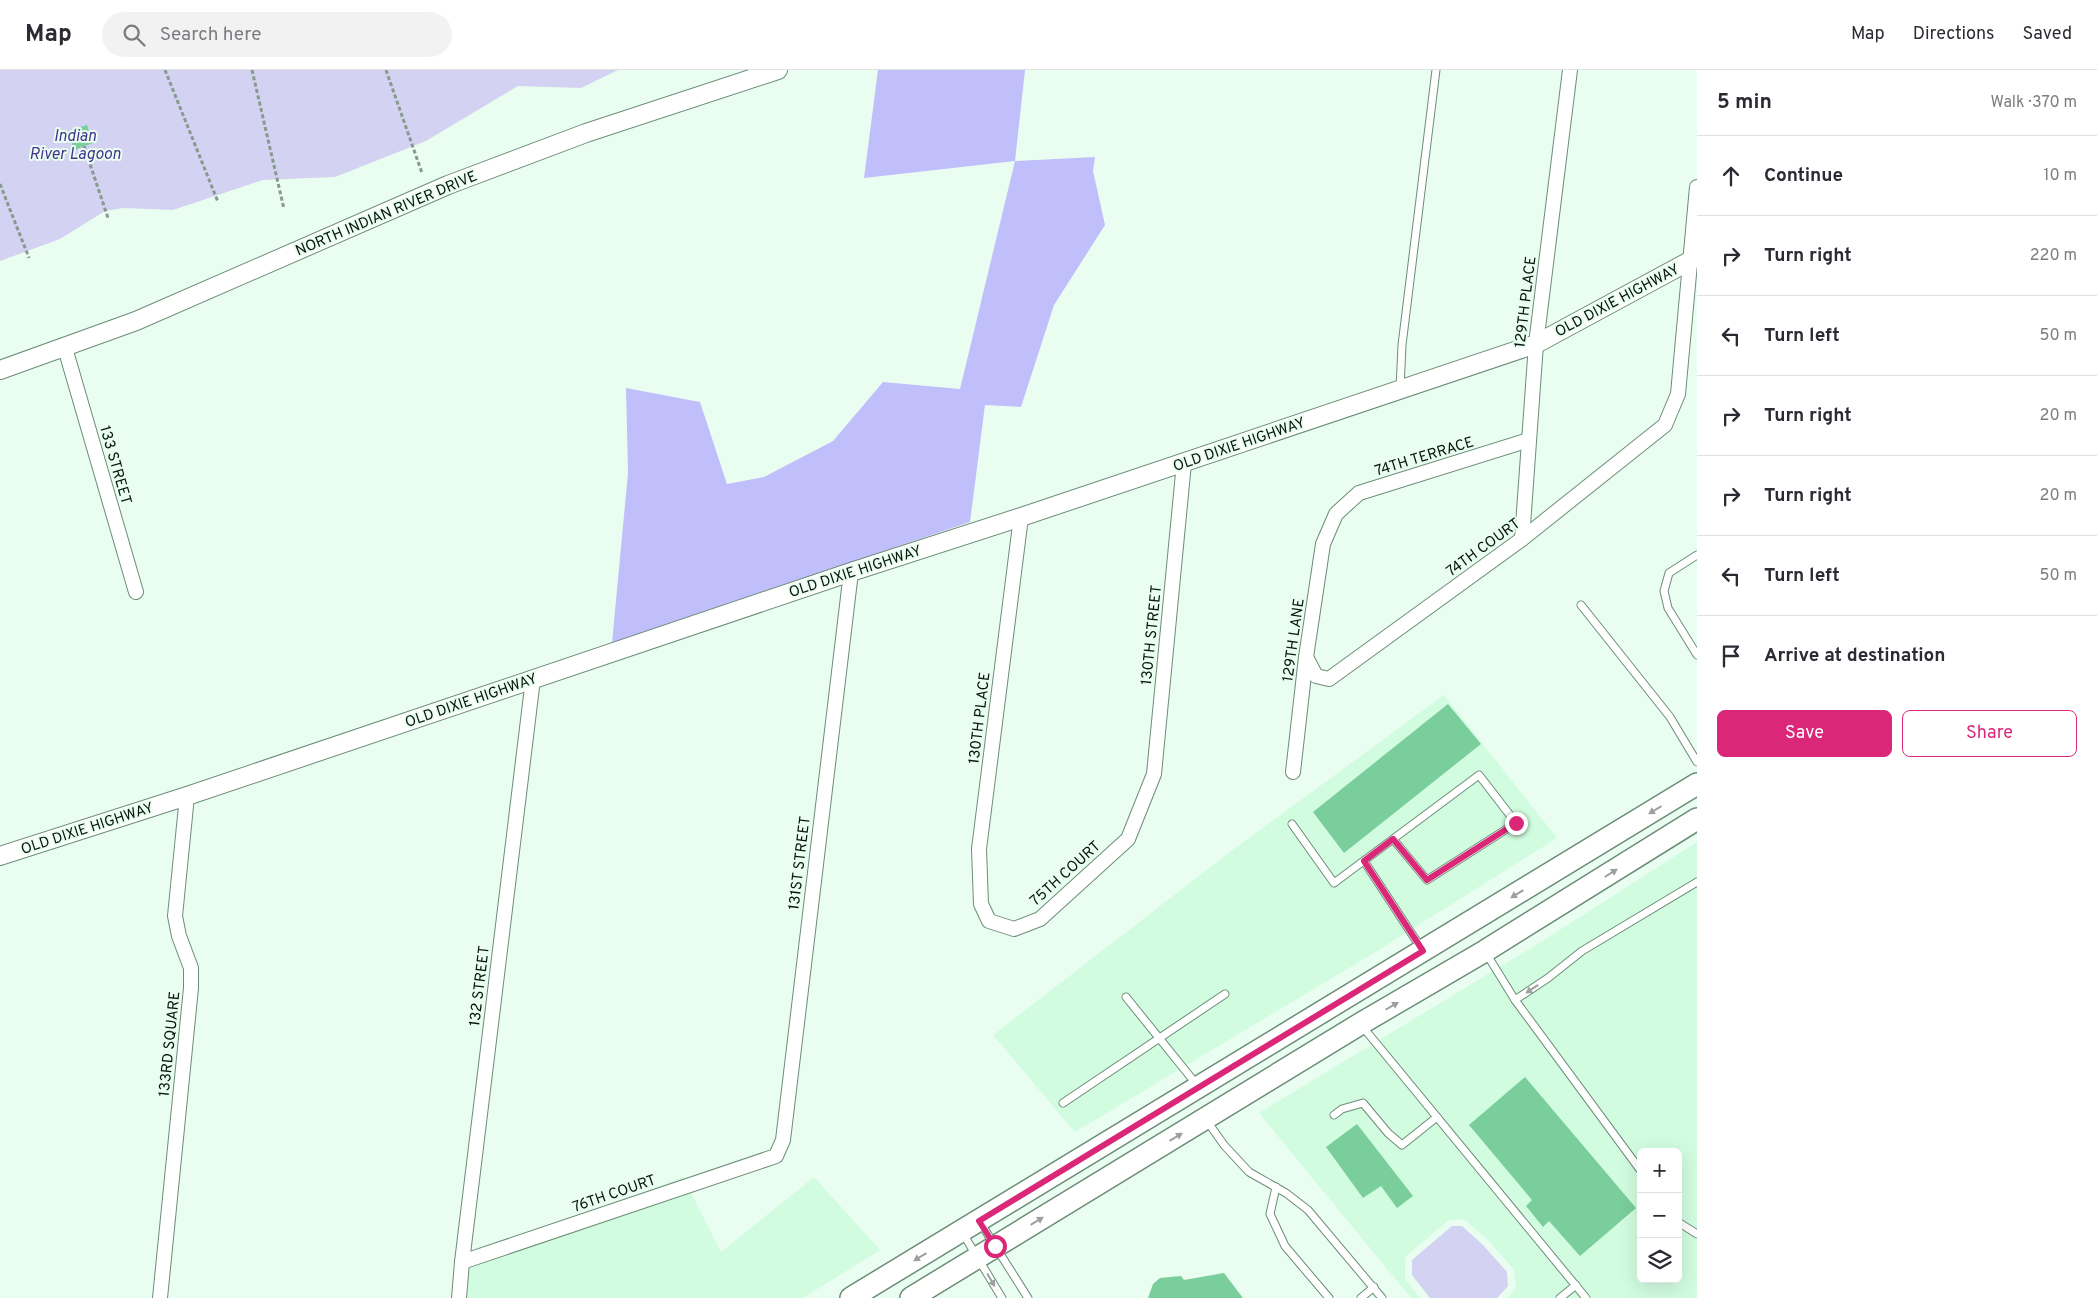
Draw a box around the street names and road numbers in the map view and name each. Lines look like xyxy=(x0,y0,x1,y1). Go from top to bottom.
street label: NORTH INDIAN RIVER DRIVE xyxy=(293,167,480,261)
street label: 129TH PLACE xyxy=(1511,255,1542,349)
street label: OLD DIXIE HIGHWAY xyxy=(1552,260,1684,342)
street label: OLD DIXIE HIGHWAY xyxy=(1171,414,1308,477)
street label: 133 STREET xyxy=(94,424,135,507)
street label: 74TH TERRACE xyxy=(1373,433,1476,482)
street label: 74TH COURT xyxy=(1443,515,1525,582)
street label: OLD DIXIE HIGHWAY xyxy=(787,542,925,603)
street label: 130TH STREET xyxy=(1138,584,1167,686)
street label: 129TH LANE xyxy=(1279,597,1310,683)
street label: OLD DIXIE HIGHWAY xyxy=(403,670,540,733)
street label: 130TH PLACE xyxy=(965,671,996,765)
street label: OLD DIXIE HIGHWAY xyxy=(19,799,157,860)
street label: 131ST STREET xyxy=(785,815,816,911)
street label: 75TH COURT xyxy=(1027,837,1105,911)
street label: 132 STREET xyxy=(466,945,495,1028)
street label: 133RD SQUARE xyxy=(156,991,185,1098)
street label: 76TH COURT xyxy=(570,1171,659,1218)

